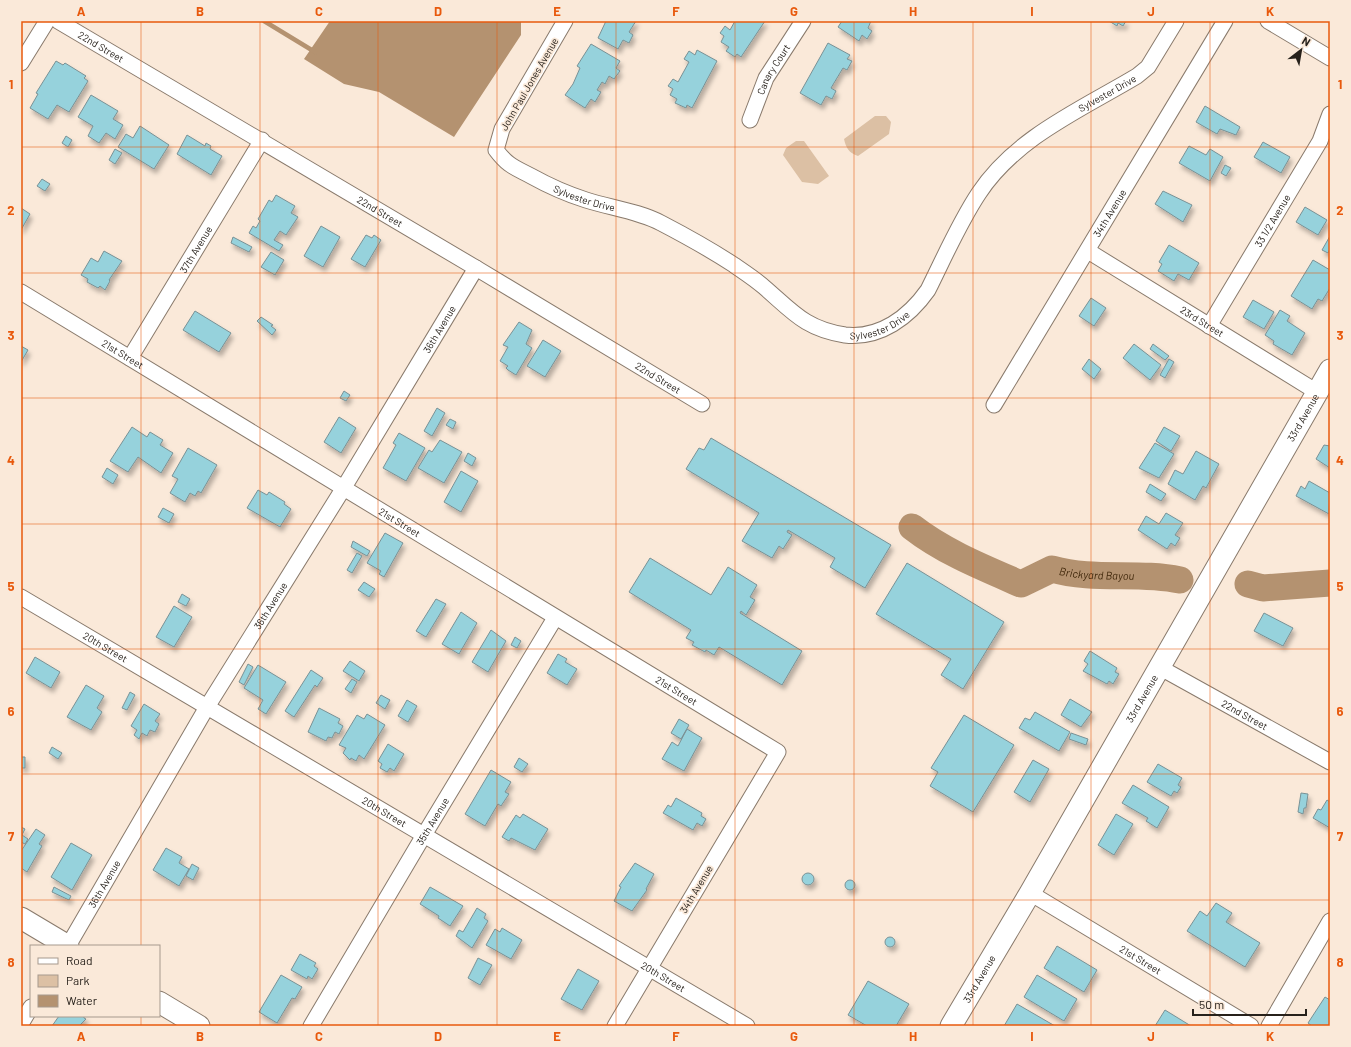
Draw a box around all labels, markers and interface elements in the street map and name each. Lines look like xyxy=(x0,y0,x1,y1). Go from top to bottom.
text: A xyxy=(77,3,86,19)
text: B xyxy=(196,3,204,19)
text: C xyxy=(315,3,323,19)
text: D xyxy=(434,3,442,19)
text: E xyxy=(553,3,561,19)
text: F xyxy=(672,3,680,19)
text: G xyxy=(790,3,798,19)
text: H xyxy=(909,3,917,19)
text: I xyxy=(1030,3,1034,19)
text: J xyxy=(1147,3,1155,19)
text: K xyxy=(1266,3,1274,19)
street label: 22nd Street xyxy=(76,28,126,65)
north arrow xyxy=(1281,30,1321,70)
text: N xyxy=(1300,34,1313,48)
street label: John Paul Jones Avenue xyxy=(498,36,560,132)
street label: Canary Court xyxy=(754,41,793,96)
street label: Sylvester Drive xyxy=(1076,72,1138,114)
text: 1 xyxy=(9,76,13,92)
text: 1 xyxy=(1338,76,1342,92)
street label: Sylvester Drive xyxy=(552,182,616,214)
street label: 34th Avenue xyxy=(1091,187,1128,239)
street label: 33 1/2 Avenue xyxy=(1252,192,1293,249)
street label: 22nd Street xyxy=(355,193,405,230)
text: 2 xyxy=(7,202,15,218)
text: 2 xyxy=(1336,202,1344,218)
street label: 37th Avenue xyxy=(177,224,215,275)
street label: 36th Avenue xyxy=(420,303,458,355)
street label: 23rd Street xyxy=(1178,303,1226,339)
street label: Sylvester Drive xyxy=(850,308,912,341)
text: 3 xyxy=(7,327,15,343)
text: 3 xyxy=(1336,327,1344,343)
street label: 21st Street xyxy=(100,337,146,371)
street label: 22nd Street xyxy=(633,359,683,396)
street label: 33rd Avenue xyxy=(1284,391,1321,443)
text: 4 xyxy=(7,452,15,468)
text: 4 xyxy=(1336,452,1344,468)
street label: 21st Street xyxy=(377,505,423,539)
water label: Brickyard Bayou xyxy=(1058,564,1135,582)
text: 5 xyxy=(7,578,15,594)
text: 5 xyxy=(1336,578,1344,594)
street label: 36th Avenue xyxy=(251,580,289,631)
street label: 20th Street xyxy=(81,629,130,665)
street label: 33rd Avenue xyxy=(1123,672,1160,724)
street label: 21st Street xyxy=(653,673,700,708)
street label: 22nd Street xyxy=(1220,697,1270,732)
text: 6 xyxy=(8,703,15,719)
text: 6 xyxy=(1337,703,1344,719)
street label: 20th Street xyxy=(360,794,409,830)
street label: 35th Avenue xyxy=(413,795,451,847)
text: 7 xyxy=(8,828,15,844)
text: 7 xyxy=(1337,828,1344,844)
street label: 36th Avenue xyxy=(86,858,123,910)
street label: 34th Avenue xyxy=(677,863,715,915)
street label: 21st Street xyxy=(1118,942,1164,977)
legend xyxy=(30,945,160,1017)
text: Road xyxy=(66,953,93,967)
street label: 33rd Avenue xyxy=(960,953,998,1005)
text: 8 xyxy=(7,954,15,970)
text: 8 xyxy=(1336,954,1344,970)
street label: 20th Street xyxy=(639,959,688,994)
text: Park xyxy=(66,973,90,987)
scale bar xyxy=(1193,991,1306,1017)
text: Water xyxy=(66,993,98,1007)
text: 50 m xyxy=(1199,997,1224,1011)
text: A xyxy=(77,1028,86,1044)
text: B xyxy=(196,1028,204,1044)
text: C xyxy=(315,1028,323,1044)
text: D xyxy=(434,1028,442,1044)
text: E xyxy=(553,1028,561,1044)
text: F xyxy=(672,1028,680,1044)
text: G xyxy=(790,1028,798,1044)
text: H xyxy=(909,1028,917,1044)
text: I xyxy=(1030,1028,1034,1044)
text: J xyxy=(1147,1028,1155,1044)
text: K xyxy=(1266,1028,1274,1044)

